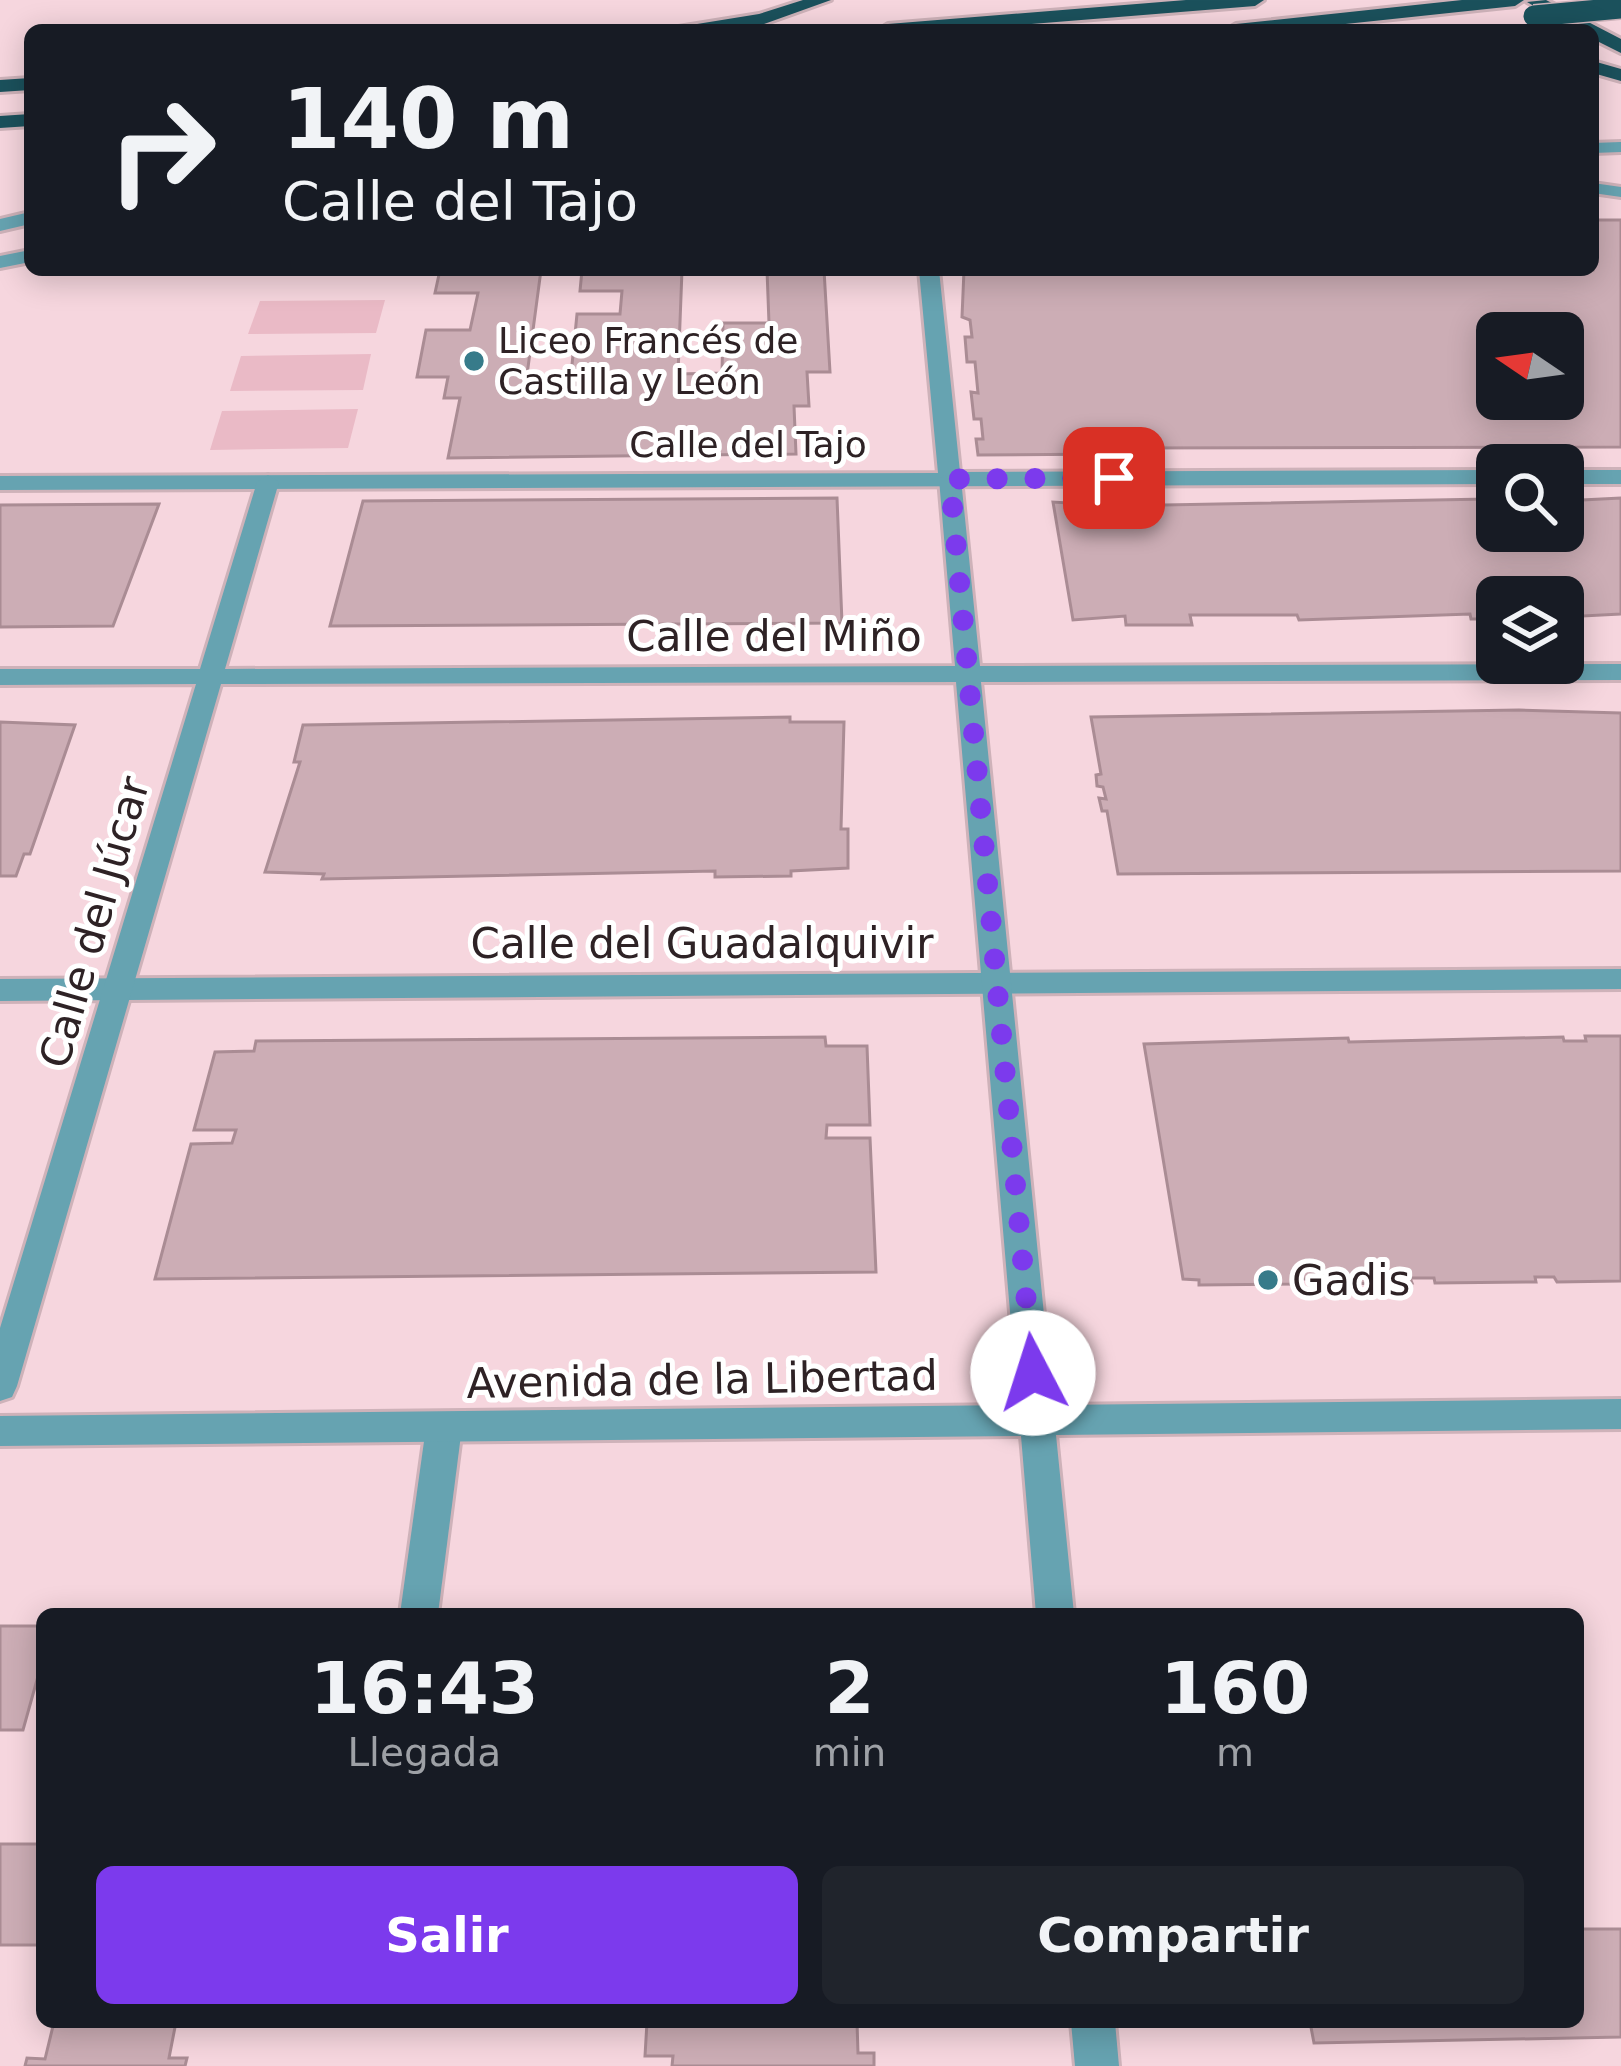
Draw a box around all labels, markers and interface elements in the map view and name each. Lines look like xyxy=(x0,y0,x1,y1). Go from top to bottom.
text: 140 m xyxy=(282,70,574,168)
icon: right xyxy=(84,72,240,228)
text: Calle del Tajo xyxy=(282,170,638,233)
north arrow xyxy=(1476,312,1584,420)
map controls xyxy=(1476,312,1584,684)
place label: Liceo Francés de Castilla y León xyxy=(498,320,798,402)
marker: Liceo Francés de Castilla y León xyxy=(461,348,487,374)
street label: Calle del Tajo xyxy=(629,424,867,465)
pin xyxy=(1063,427,1165,529)
button: search xyxy=(1476,444,1584,552)
icon: arrive xyxy=(1081,445,1147,511)
button: layers xyxy=(1476,576,1584,684)
street label: Calle del Miño xyxy=(626,612,922,661)
street label: Calle del Júcar xyxy=(30,770,160,1073)
street label: Calle del Guadalquivir xyxy=(471,919,934,968)
place label: Gadis xyxy=(1292,1256,1411,1305)
marker: Gadis xyxy=(1255,1267,1281,1293)
position arrow xyxy=(970,1310,1096,1436)
street label: Avenida de la Libertad xyxy=(466,1351,938,1408)
text: 16:43 xyxy=(310,1646,539,1730)
text: 2 xyxy=(824,1646,874,1730)
text: 160 xyxy=(1160,1646,1310,1730)
text: Llegada xyxy=(347,1730,501,1775)
text: min xyxy=(813,1730,886,1775)
text: m xyxy=(1216,1730,1254,1775)
button: Salir xyxy=(96,1866,798,2004)
button: Compartir xyxy=(822,1866,1524,2004)

